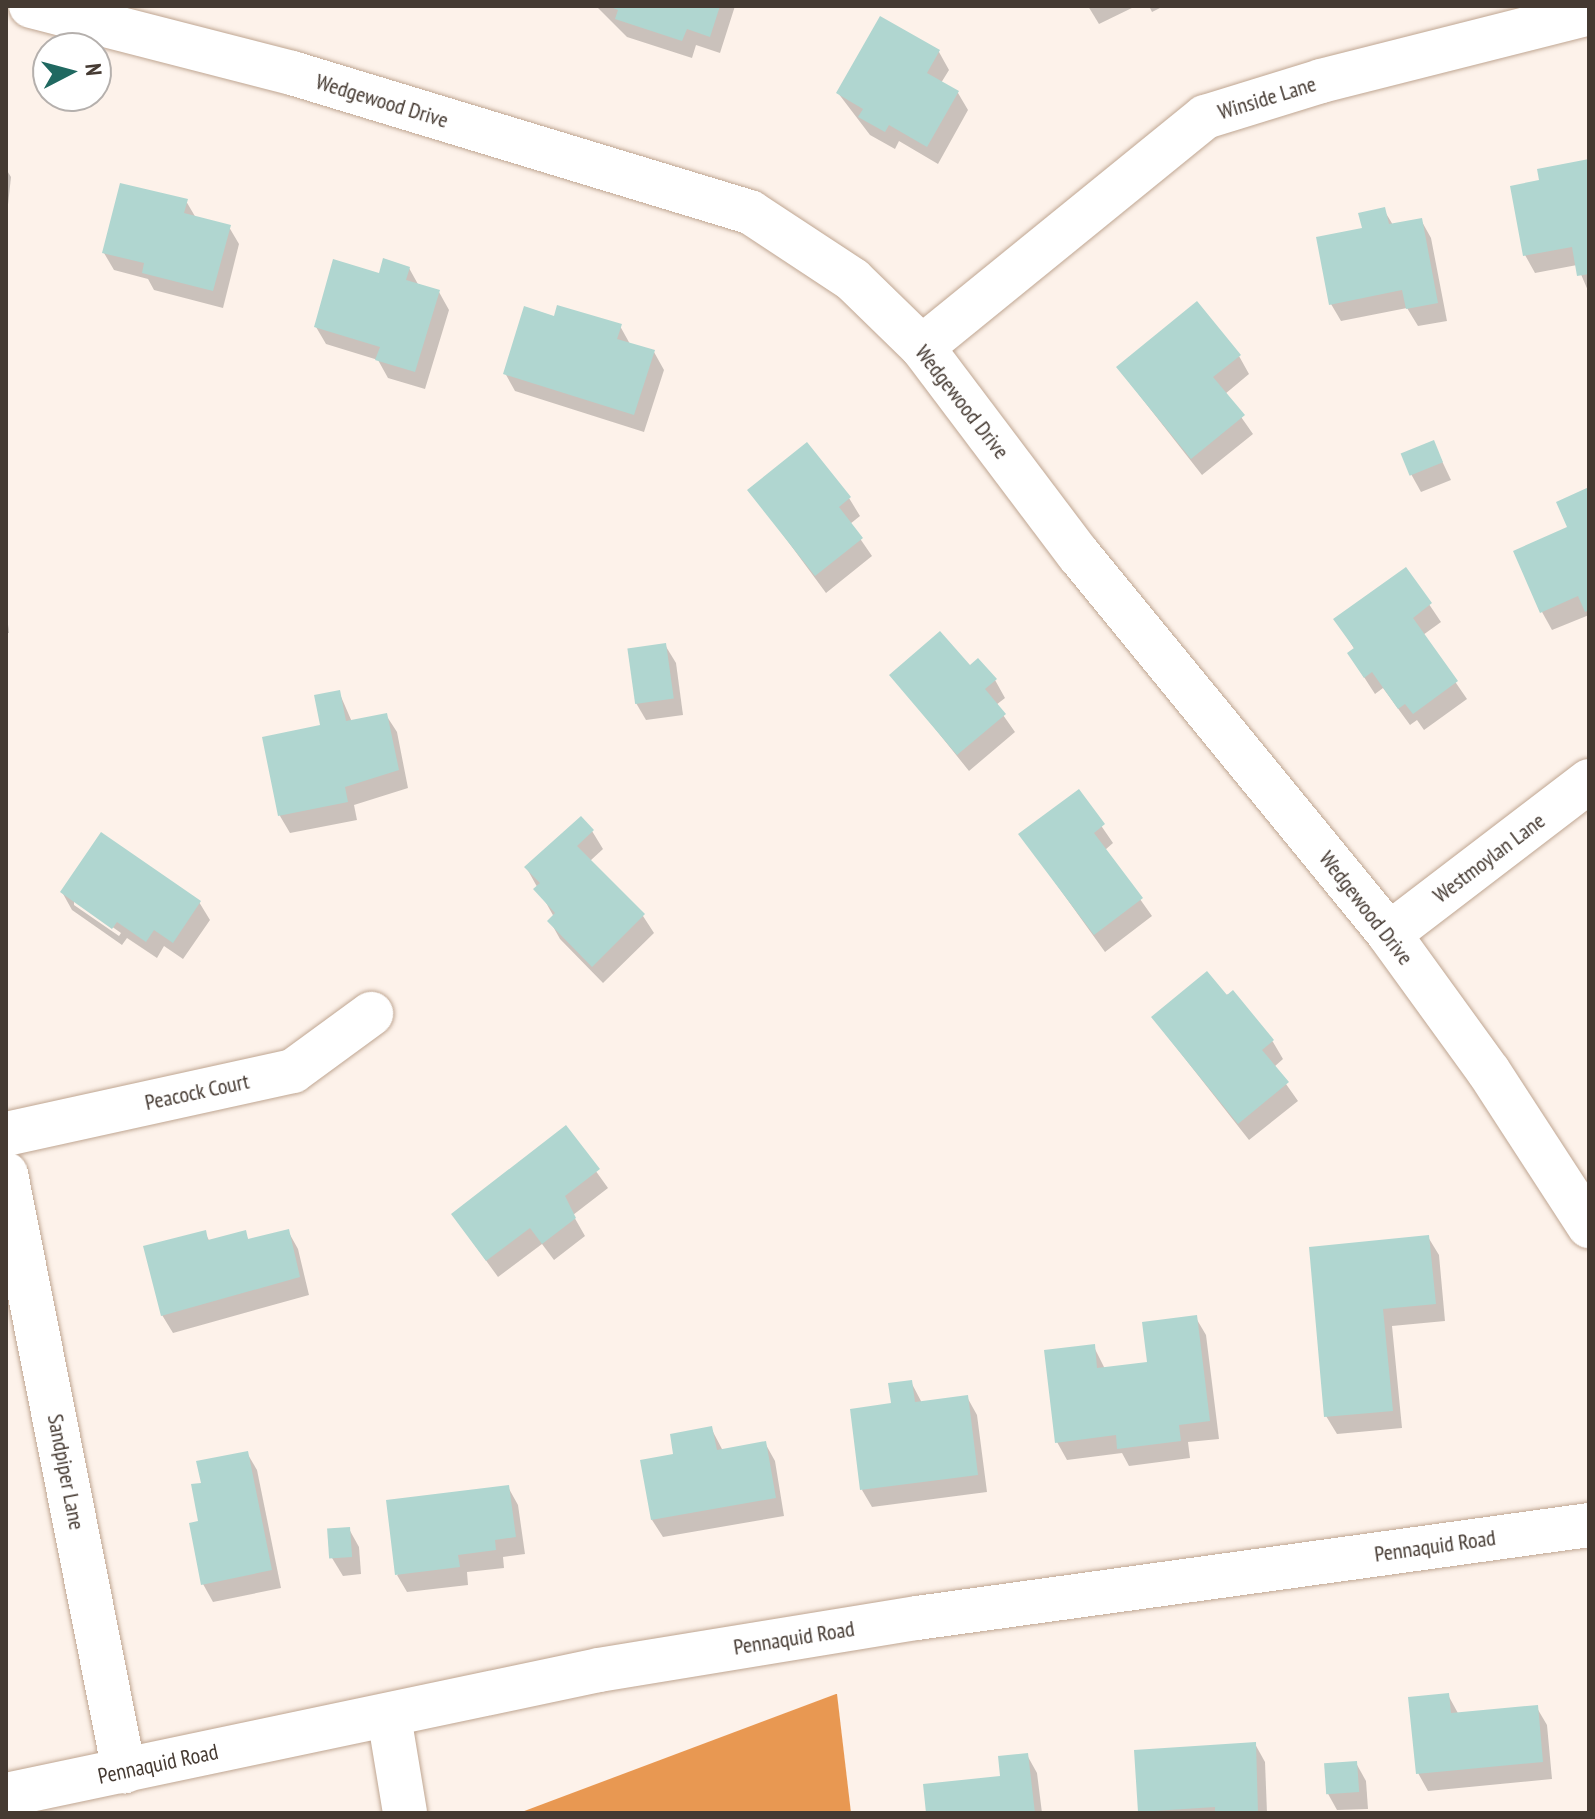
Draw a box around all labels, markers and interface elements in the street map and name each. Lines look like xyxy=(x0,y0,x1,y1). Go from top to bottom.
north arrow xyxy=(32,32,112,112)
text: N xyxy=(79,62,108,77)
street label: Wedgewood Drive xyxy=(313,68,451,134)
street label: Winside Lane xyxy=(1215,71,1319,125)
street label: Wedgewood Drive xyxy=(909,340,1015,464)
street label: Westmoylan Lane xyxy=(1428,807,1550,909)
street label: Wedgewood Drive xyxy=(1313,846,1419,970)
street label: Peacock Court xyxy=(142,1068,252,1116)
street label: Sandpiper Lane xyxy=(42,1412,90,1532)
street label: Pennaquid Road xyxy=(1373,1524,1497,1568)
street label: Pennaquid Road xyxy=(732,1615,856,1661)
street label: Pennaquid Road xyxy=(96,1738,220,1790)

